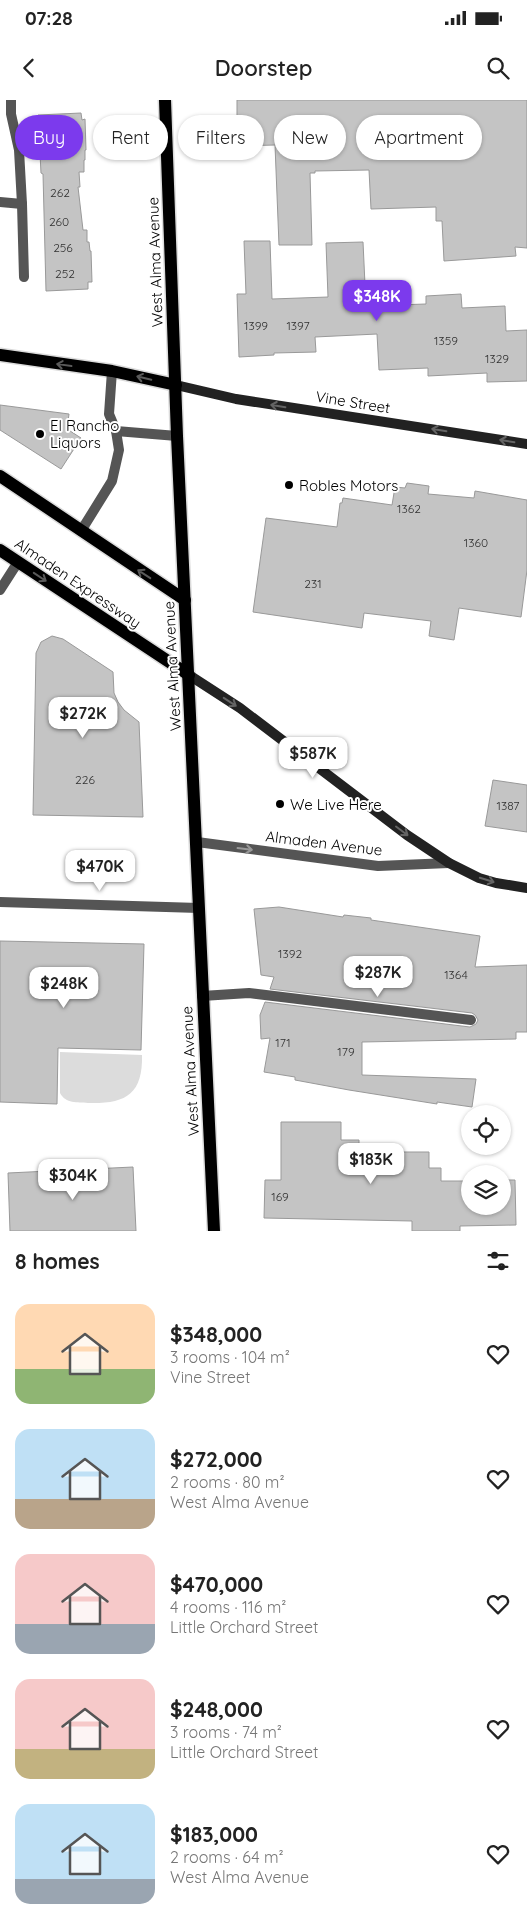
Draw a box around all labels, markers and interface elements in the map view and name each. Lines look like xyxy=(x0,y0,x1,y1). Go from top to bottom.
text: 07:28 xyxy=(25,6,73,30)
icon: back xyxy=(15,54,43,82)
text: Doorstep xyxy=(215,54,312,82)
icon: search xyxy=(484,54,512,82)
chip: Buy xyxy=(15,115,83,160)
chip: Rent xyxy=(93,115,168,160)
chip: Filters xyxy=(178,115,264,160)
chip: New xyxy=(274,115,346,160)
chip: Apartment xyxy=(356,115,482,160)
house number: 262 xyxy=(50,185,70,200)
street label: West Alma Avenue xyxy=(143,197,167,327)
house number: 260 xyxy=(49,214,69,229)
house number: 256 xyxy=(53,240,73,255)
house number: 252 xyxy=(55,266,75,281)
pin: $348K xyxy=(342,280,412,322)
text: $348K xyxy=(354,286,400,306)
house number: 1399 xyxy=(244,318,268,333)
house number: 1397 xyxy=(286,318,310,333)
house number: 1359 xyxy=(434,333,458,348)
house number: 1329 xyxy=(485,351,509,366)
one-way arrow xyxy=(57,359,73,369)
one-way arrow xyxy=(137,373,153,382)
street label: Vine Street xyxy=(314,387,392,417)
one-way arrow xyxy=(271,400,287,410)
place label: El Rancho Liquors xyxy=(50,416,119,452)
one-way arrow xyxy=(431,425,447,435)
marker: El Rancho Liquors xyxy=(34,428,46,440)
one-way arrow xyxy=(499,435,515,445)
place label: Robles Motors xyxy=(299,476,398,495)
marker: Robles Motors xyxy=(283,479,295,491)
house number: 1362 xyxy=(397,501,421,516)
street label: Almaden Expressway xyxy=(11,534,145,632)
house number: 1360 xyxy=(464,535,488,550)
one-way arrow xyxy=(138,568,152,578)
one-way arrow xyxy=(33,572,47,582)
house number: 231 xyxy=(304,576,322,591)
street label: West Alma Avenue xyxy=(159,600,185,732)
pin: $272K xyxy=(48,696,118,739)
one-way arrow xyxy=(223,697,237,707)
text: $272K xyxy=(59,703,107,723)
pin: $587K xyxy=(278,736,348,779)
text: $587K xyxy=(290,743,336,763)
house number: 226 xyxy=(75,772,95,787)
place label: We Live Here xyxy=(290,795,382,814)
marker: We Live Here xyxy=(274,798,286,810)
house number: 1387 xyxy=(496,798,520,813)
one-way arrow xyxy=(395,825,408,836)
street label: Almaden Avenue xyxy=(264,826,384,860)
one-way arrow xyxy=(237,844,253,854)
pin: $470K xyxy=(65,850,135,892)
text: $470K xyxy=(76,856,124,876)
one-way arrow xyxy=(478,876,494,886)
house number: 1392 xyxy=(278,946,302,961)
pin: $287K xyxy=(343,956,413,998)
text: $287K xyxy=(355,962,401,982)
pin: $248K xyxy=(29,966,99,1009)
house number: 1364 xyxy=(444,967,468,982)
text: $248K xyxy=(40,973,88,993)
street label: West Alma Avenue xyxy=(177,1005,203,1137)
house number: 171 xyxy=(275,1035,291,1050)
house number: 179 xyxy=(337,1044,355,1059)
map controls xyxy=(461,1105,511,1215)
button: locate xyxy=(461,1105,511,1155)
pin: $183K xyxy=(336,1142,406,1185)
text: $183K xyxy=(349,1149,393,1169)
pin: $304K xyxy=(38,1158,108,1201)
text: $304K xyxy=(49,1165,97,1185)
button: layers xyxy=(461,1165,511,1215)
house number: 169 xyxy=(271,1189,289,1204)
icon: filters xyxy=(484,1247,512,1275)
text: 8 homes xyxy=(15,1248,100,1274)
text: $348,000 xyxy=(170,1321,262,1347)
icon: home xyxy=(55,1324,115,1384)
icon: heart xyxy=(484,1340,512,1368)
text: 3 rooms · 104 m² xyxy=(170,1347,290,1367)
text: Vine Street xyxy=(170,1367,250,1387)
text: $272,000 xyxy=(170,1446,262,1472)
icon: home xyxy=(55,1449,115,1509)
icon: heart xyxy=(484,1465,512,1493)
text: 2 rooms · 80 m² xyxy=(170,1472,285,1492)
text: West Alma Avenue xyxy=(170,1492,309,1512)
text: $470,000 xyxy=(170,1571,263,1597)
icon: home xyxy=(55,1574,115,1634)
icon: heart xyxy=(484,1590,512,1618)
text: 4 rooms · 116 m² xyxy=(170,1597,286,1617)
text: Little Orchard Street xyxy=(170,1617,318,1637)
text: $248,000 xyxy=(170,1696,263,1722)
icon: home xyxy=(55,1699,115,1759)
icon: heart xyxy=(484,1715,512,1743)
text: 3 rooms · 74 m² xyxy=(170,1722,282,1742)
text: Little Orchard Street xyxy=(170,1742,318,1762)
text: $183,000 xyxy=(170,1821,258,1847)
icon: home xyxy=(55,1824,115,1884)
icon: heart xyxy=(484,1840,512,1868)
text: 2 rooms · 64 m² xyxy=(170,1847,284,1867)
text: West Alma Avenue xyxy=(170,1867,309,1887)

